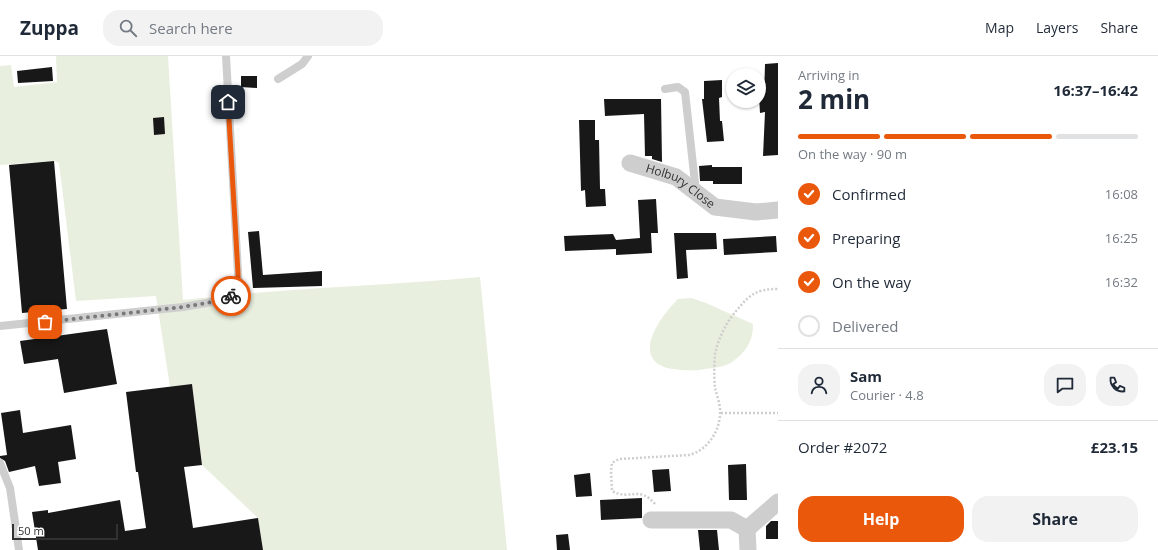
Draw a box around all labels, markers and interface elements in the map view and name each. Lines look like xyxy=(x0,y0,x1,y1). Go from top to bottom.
search box xyxy=(103,10,383,46)
text: Zuppa xyxy=(20,15,79,41)
icon: search xyxy=(117,17,139,39)
text: Search here xyxy=(149,18,233,38)
text: Map xyxy=(985,18,1014,37)
text: Layers xyxy=(1036,18,1078,37)
text: Share xyxy=(1100,18,1138,37)
text: Arriving in xyxy=(798,66,860,84)
map controls xyxy=(726,68,766,108)
button: layers xyxy=(726,68,766,108)
text: 16:37–16:42 xyxy=(1053,80,1138,100)
text: 2 min xyxy=(798,81,870,117)
pin xyxy=(211,85,245,119)
icon: home xyxy=(217,91,239,113)
text: On the way · 90 m xyxy=(798,145,907,163)
street label: Holbury Close xyxy=(644,159,719,212)
icon: check xyxy=(798,183,820,205)
text: Confirmed xyxy=(832,184,906,204)
text: 16:08 xyxy=(1105,185,1138,203)
icon: check xyxy=(798,227,820,249)
text: Preparing xyxy=(832,228,900,248)
text: 16:25 xyxy=(1105,229,1138,247)
icon: check xyxy=(798,271,820,293)
text: On the way xyxy=(832,272,911,292)
text: 16:32 xyxy=(1105,273,1138,291)
courier xyxy=(211,276,251,316)
icon: bike xyxy=(220,285,242,307)
pin xyxy=(28,305,62,339)
icon: bag xyxy=(34,311,56,333)
text: Delivered xyxy=(832,316,899,336)
button: person xyxy=(798,364,840,406)
button: chat xyxy=(1044,364,1086,406)
button: phone xyxy=(1096,364,1138,406)
text: Sam xyxy=(850,366,882,386)
text: Courier · 4.8 xyxy=(850,386,924,404)
text: Order #2072 xyxy=(798,437,887,457)
text: £23.15 xyxy=(1091,437,1138,457)
button: Help xyxy=(798,496,964,542)
button: Share xyxy=(972,496,1138,542)
scale bar xyxy=(12,522,118,541)
text: 50 m xyxy=(18,523,44,538)

